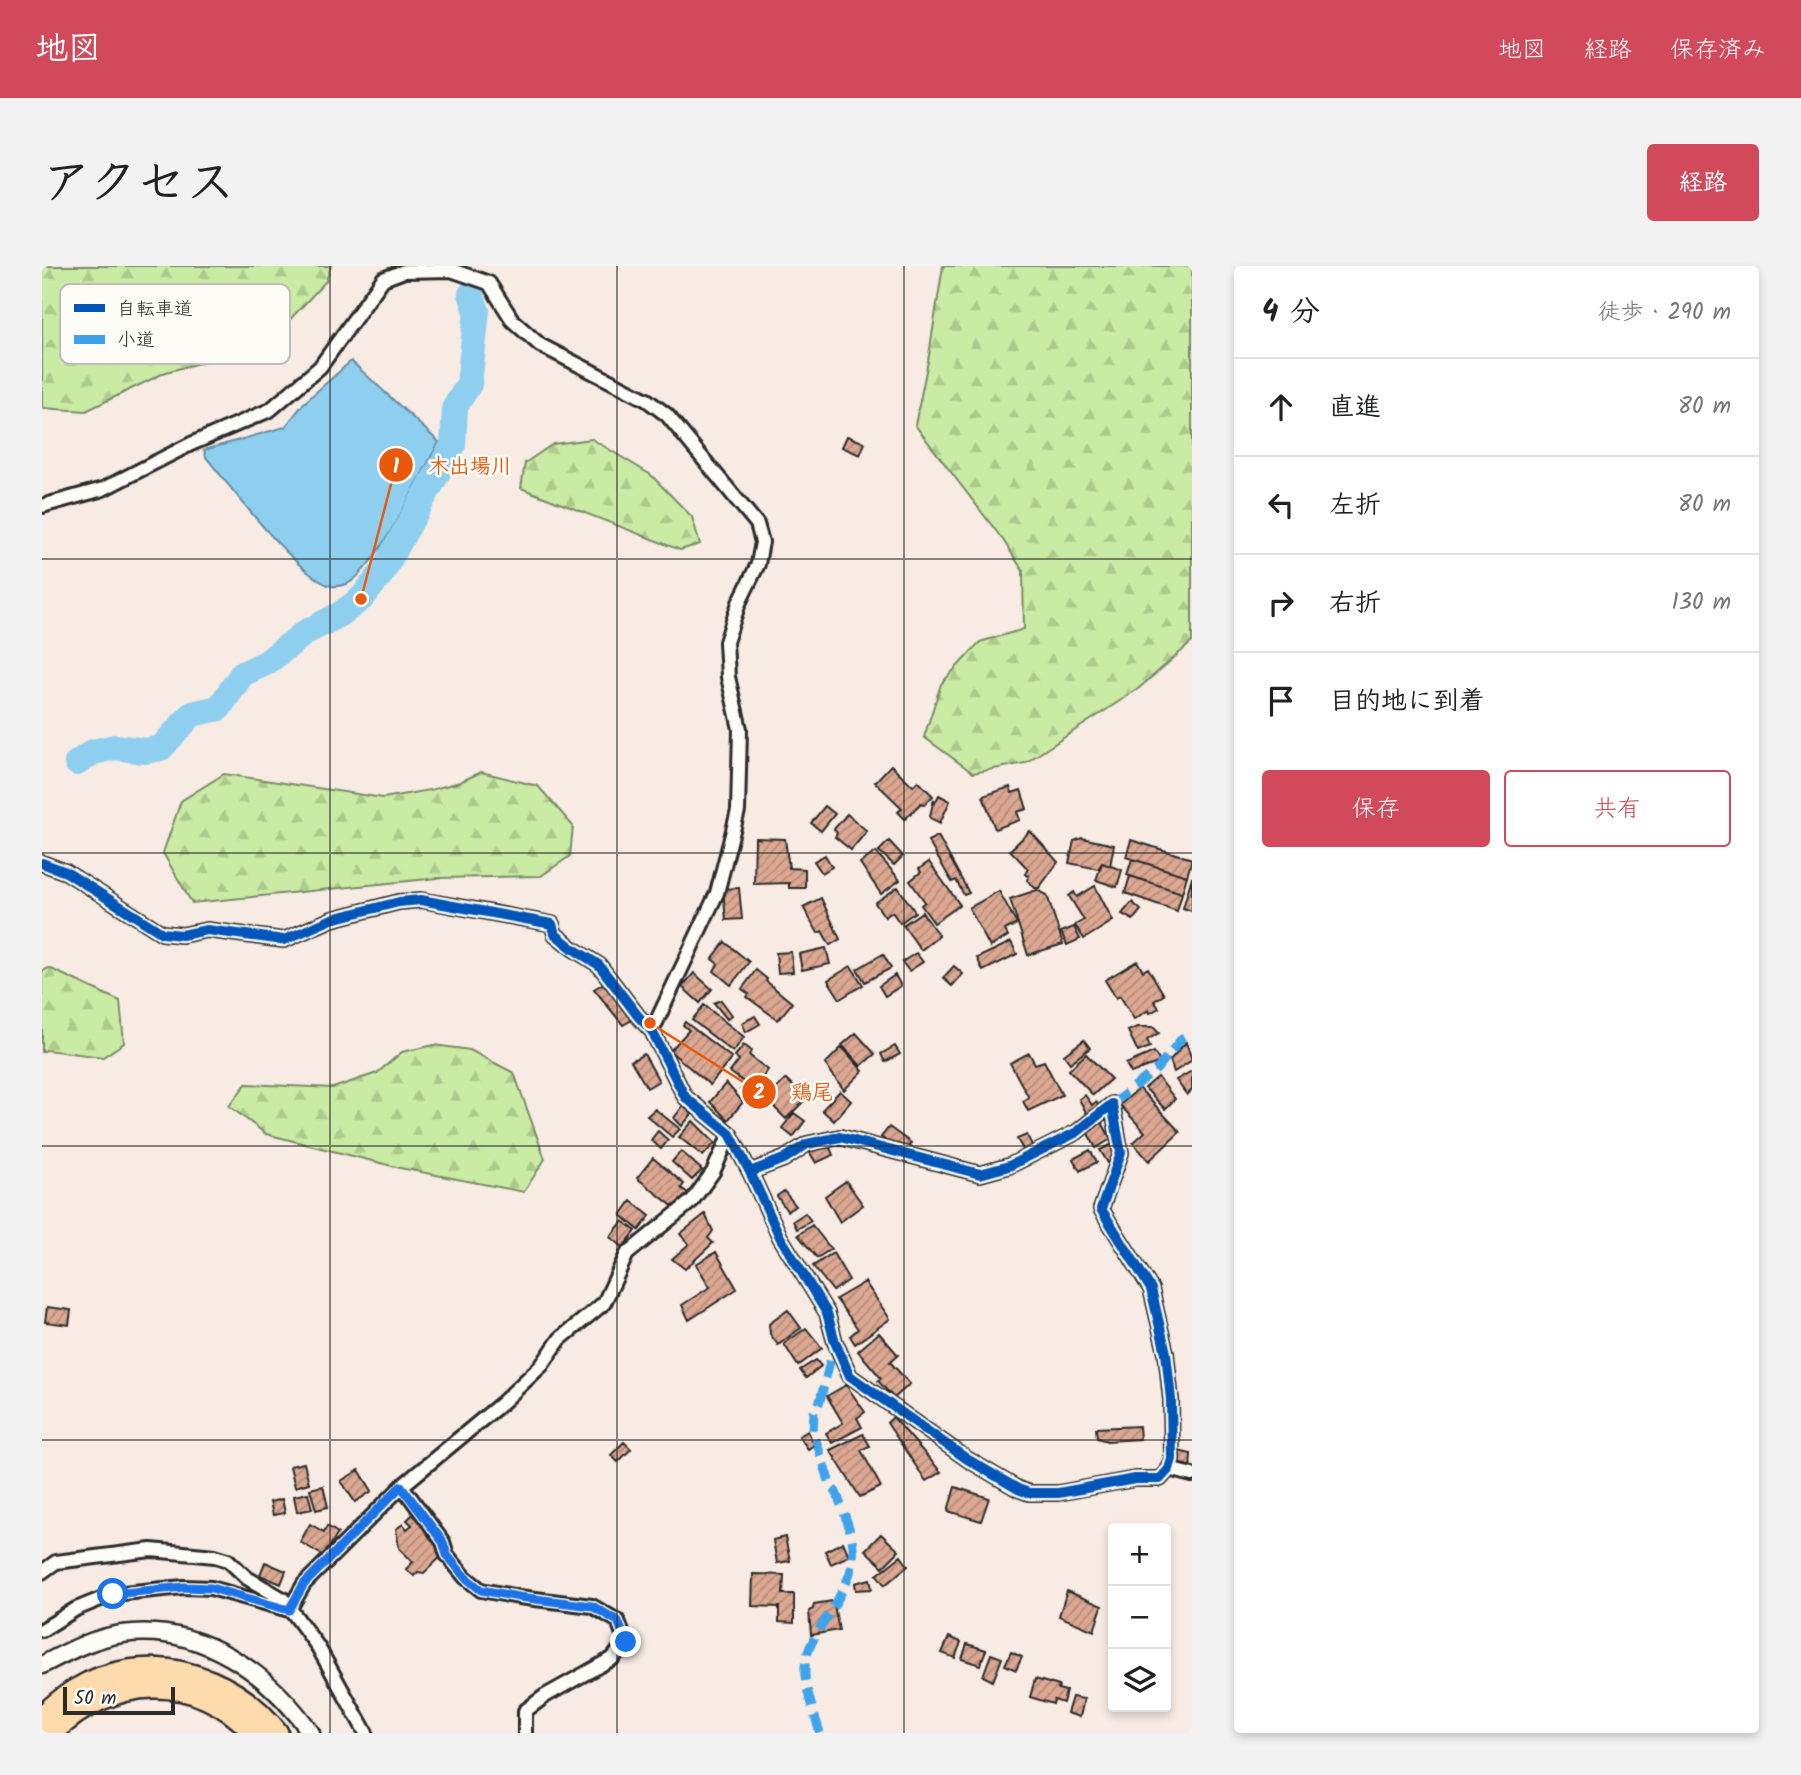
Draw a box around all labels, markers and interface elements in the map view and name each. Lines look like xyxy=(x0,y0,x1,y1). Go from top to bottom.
text: 地図 xyxy=(35,24,101,77)
text: 地図 xyxy=(1498,31,1546,70)
text: 経路 xyxy=(1584,31,1632,70)
text: 保存済み xyxy=(1670,31,1766,70)
button: 経路 xyxy=(1647,144,1759,221)
text: アクセス xyxy=(42,146,235,224)
legend xyxy=(60,284,290,364)
text: 4 分 xyxy=(1262,289,1320,337)
text: 自転車道 xyxy=(117,295,193,325)
text: 徒歩 · 290 m xyxy=(1597,295,1731,331)
text: 小道 xyxy=(117,326,155,356)
text: 直進 xyxy=(1329,387,1381,429)
icon: ahead xyxy=(1262,388,1300,426)
text: 80 m xyxy=(1678,389,1731,425)
callout: 木出場川 xyxy=(379,444,526,486)
text: 1 xyxy=(393,451,400,484)
text: 木出場川 xyxy=(428,451,512,484)
text: 左折 xyxy=(1329,485,1381,527)
icon: left xyxy=(1262,486,1300,524)
text: 80 m xyxy=(1678,487,1731,523)
text: 右折 xyxy=(1329,583,1381,625)
icon: right xyxy=(1262,584,1300,622)
text: 130 m xyxy=(1672,585,1731,621)
text: 目的地に到着 xyxy=(1329,681,1485,723)
icon: arrive xyxy=(1262,682,1300,720)
button: 保存 xyxy=(1262,770,1490,847)
button: 共有 xyxy=(1504,770,1731,847)
callout: 鶏尾 xyxy=(742,1071,847,1113)
text: 2 xyxy=(753,1077,765,1110)
text: 鶏尾 xyxy=(791,1077,833,1110)
map controls xyxy=(1108,1523,1171,1712)
button: + xyxy=(1108,1523,1171,1586)
route start xyxy=(97,1578,128,1609)
button: − xyxy=(1108,1586,1171,1649)
route end xyxy=(610,1626,641,1657)
button: layers xyxy=(1108,1649,1171,1712)
scale bar xyxy=(63,1684,175,1716)
text: 50 m xyxy=(74,1684,116,1714)

